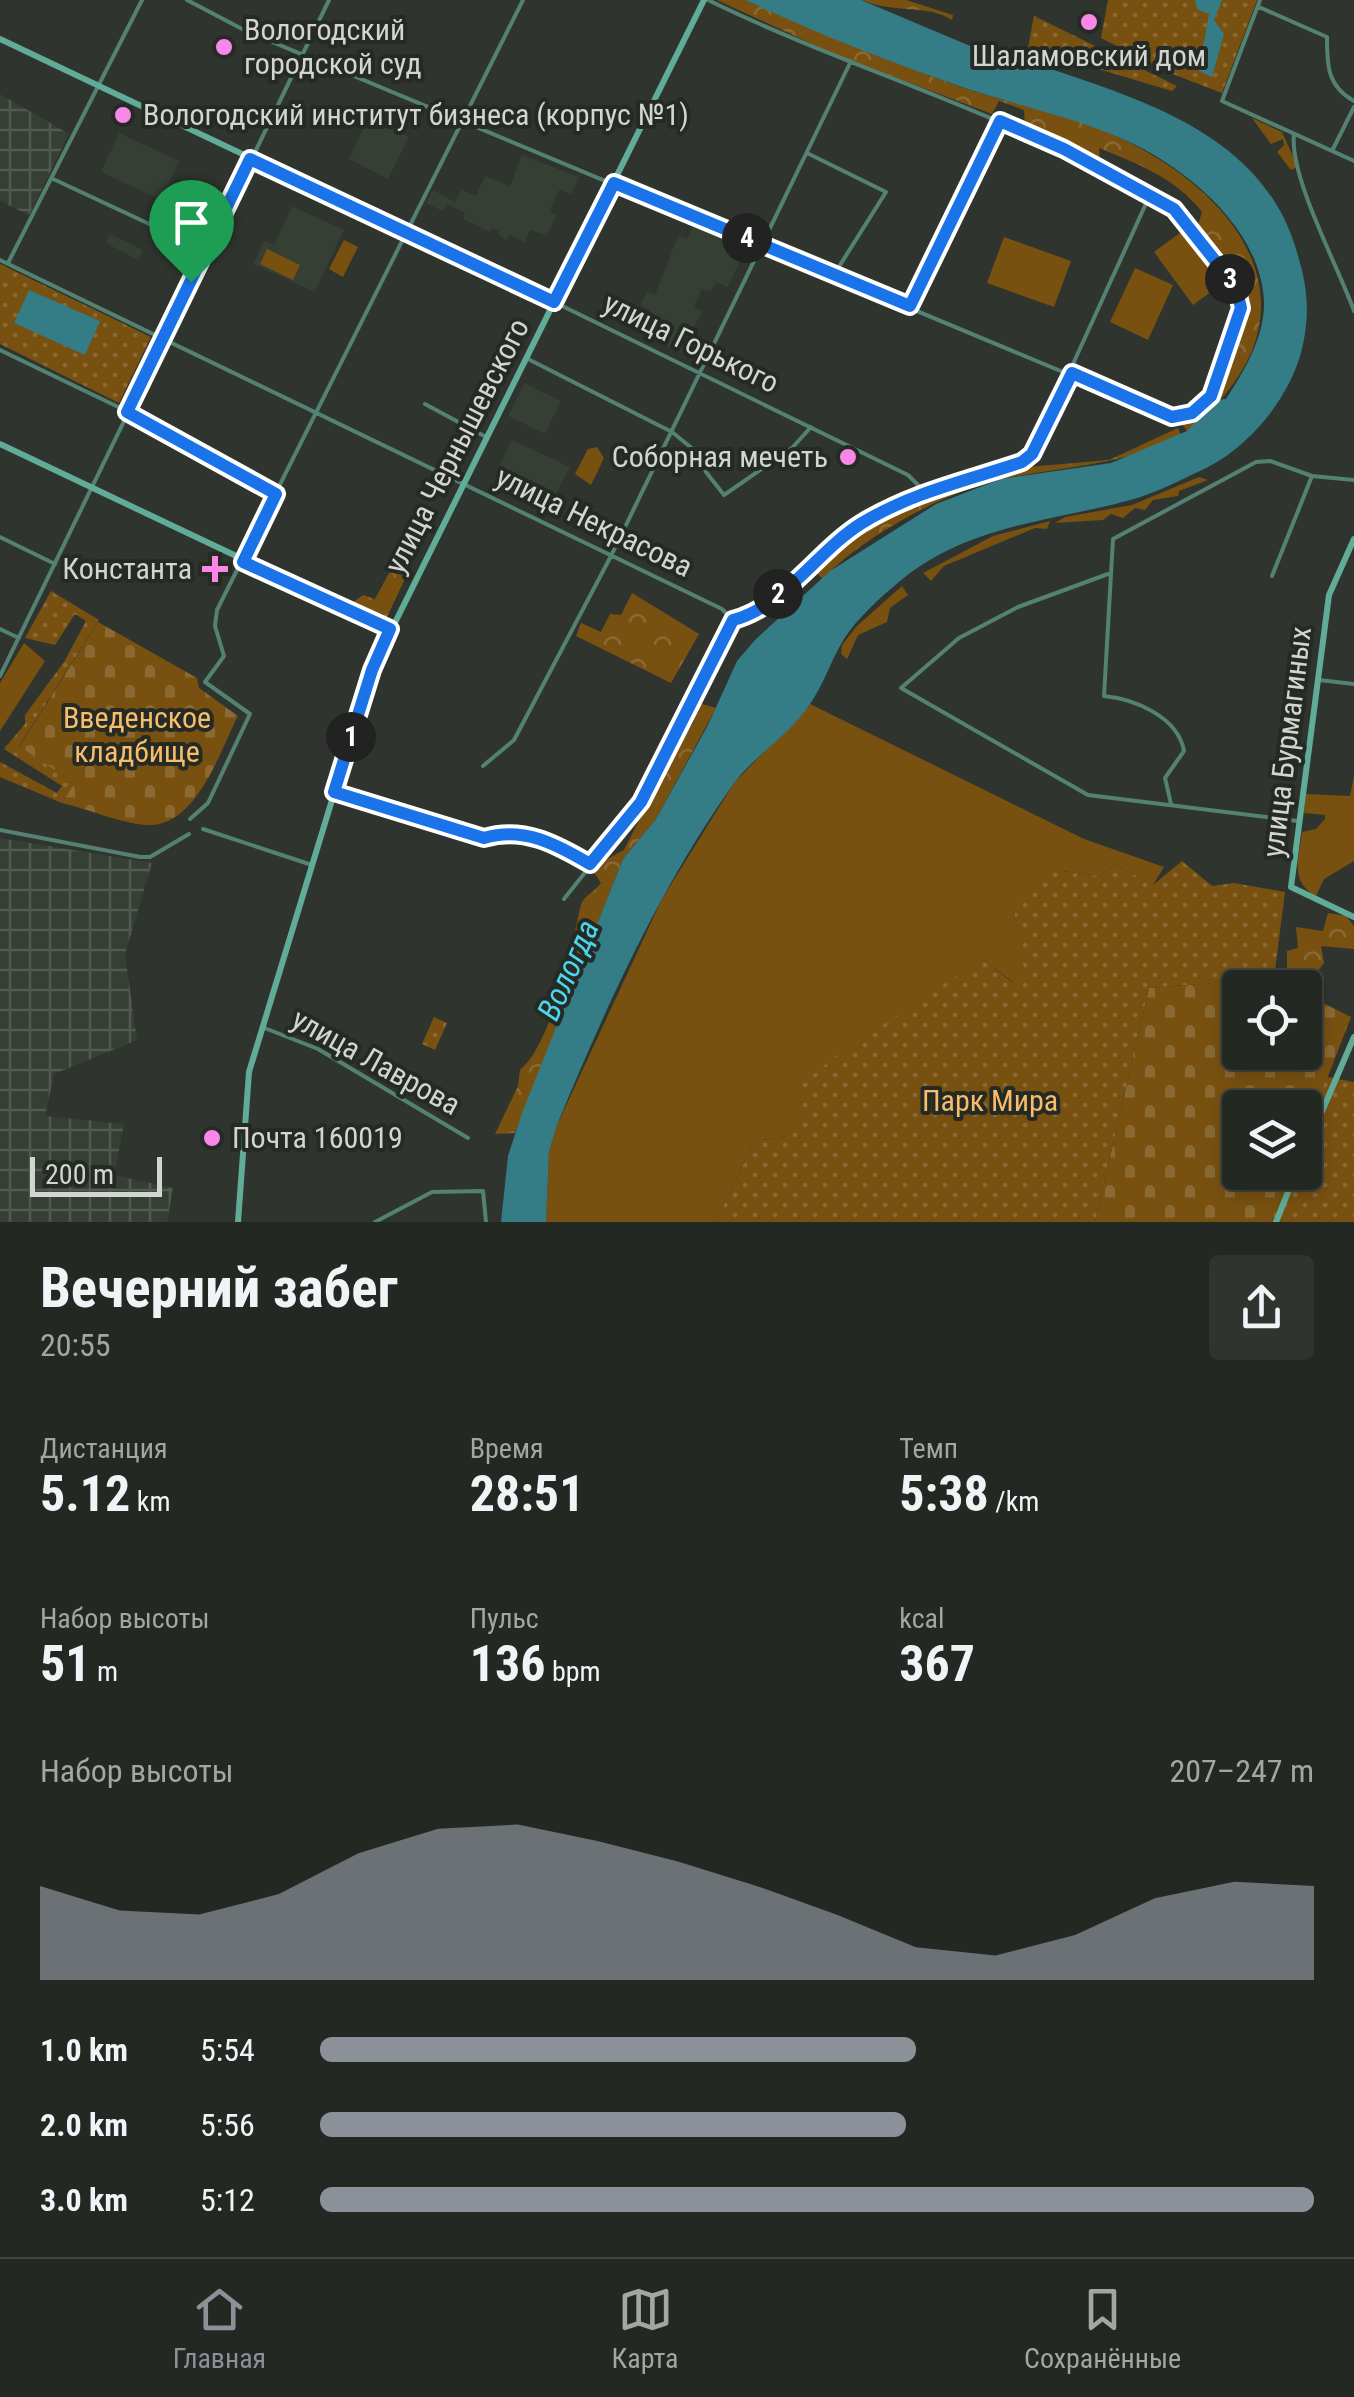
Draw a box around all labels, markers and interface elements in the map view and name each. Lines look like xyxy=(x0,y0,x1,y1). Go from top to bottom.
marker: Шаламовский дом xyxy=(1078,11,1100,33)
place label: Вологодский городской суд xyxy=(244,12,422,81)
marker: Вологодский городской суд xyxy=(213,36,235,58)
place label: Шаламовский дом xyxy=(972,38,1206,73)
place label: Вологодский институт бизнеса (корпус №1) xyxy=(143,97,689,132)
marker: Вологодский институт бизнеса (корпус №1) xyxy=(112,104,134,126)
pin xyxy=(149,180,234,283)
icon: arrive xyxy=(164,195,219,250)
pin: 4 xyxy=(722,213,772,263)
text: 4 xyxy=(740,221,754,254)
pin: 3 xyxy=(1205,254,1255,304)
text: 3 xyxy=(1223,262,1237,295)
street label: улица Горького xyxy=(598,285,785,400)
street label: улица Чернышевского xyxy=(377,313,536,579)
place label: Соборная мечеть xyxy=(612,439,828,474)
marker: Соборная мечеть xyxy=(837,446,859,468)
street label: улица Некрасова xyxy=(490,459,698,584)
place label: Константа xyxy=(62,551,192,586)
marker: Константа xyxy=(202,556,228,582)
pin: 2 xyxy=(753,569,803,619)
text: 2 xyxy=(771,577,785,610)
street label: улица Бурмагиных xyxy=(1255,625,1318,859)
park label: Введенское кладбище xyxy=(63,700,211,769)
pin: 1 xyxy=(326,712,376,762)
text: 1 xyxy=(344,720,358,753)
water label: Вологда xyxy=(529,914,607,1026)
map controls xyxy=(1222,970,1322,1190)
button: locate xyxy=(1222,970,1322,1070)
street label: улица Лаврова xyxy=(286,1001,466,1122)
park label: Парк Мира xyxy=(922,1083,1058,1118)
button: layers xyxy=(1222,1090,1322,1190)
place label: Почта 160019 xyxy=(232,1120,403,1155)
marker: Почта 160019 xyxy=(201,1127,223,1149)
scale bar xyxy=(30,1152,162,1196)
text: 200 m xyxy=(45,1158,114,1191)
button: share xyxy=(1209,1255,1314,1360)
text: Вечерний забег xyxy=(40,1256,398,1320)
text: 20:55 xyxy=(40,1326,111,1364)
text: Дистанция xyxy=(40,1432,167,1465)
text: Время xyxy=(470,1432,543,1465)
text: Темп xyxy=(899,1432,958,1465)
text: 5.12 xyxy=(40,1465,130,1523)
text: 28:51 xyxy=(470,1465,584,1523)
text: 5:38 xyxy=(899,1465,989,1523)
text: km xyxy=(130,1485,170,1518)
text: /km xyxy=(989,1485,1039,1518)
text: Набор высоты xyxy=(40,1602,209,1635)
text: Пульс xyxy=(470,1602,539,1635)
text: kcal xyxy=(899,1602,944,1635)
text: 51 xyxy=(40,1635,91,1693)
text: 136 xyxy=(470,1635,545,1693)
text: 367 xyxy=(899,1635,975,1693)
text: m xyxy=(91,1655,118,1688)
text: bpm xyxy=(545,1655,601,1688)
text: Набор высоты xyxy=(40,1752,234,1790)
text: 207–247 m xyxy=(1169,1752,1314,1790)
text: 1.0 km xyxy=(40,2031,128,2069)
text: 5:54 xyxy=(200,2031,255,2069)
text: 2.0 km xyxy=(40,2106,128,2144)
text: 5:56 xyxy=(200,2106,255,2144)
text: 3.0 km xyxy=(40,2181,128,2219)
text: 5:12 xyxy=(200,2181,255,2219)
tab: Главная xyxy=(173,2282,266,2375)
tab: Карта xyxy=(612,2282,679,2375)
tab: Сохранённые xyxy=(1024,2282,1181,2375)

